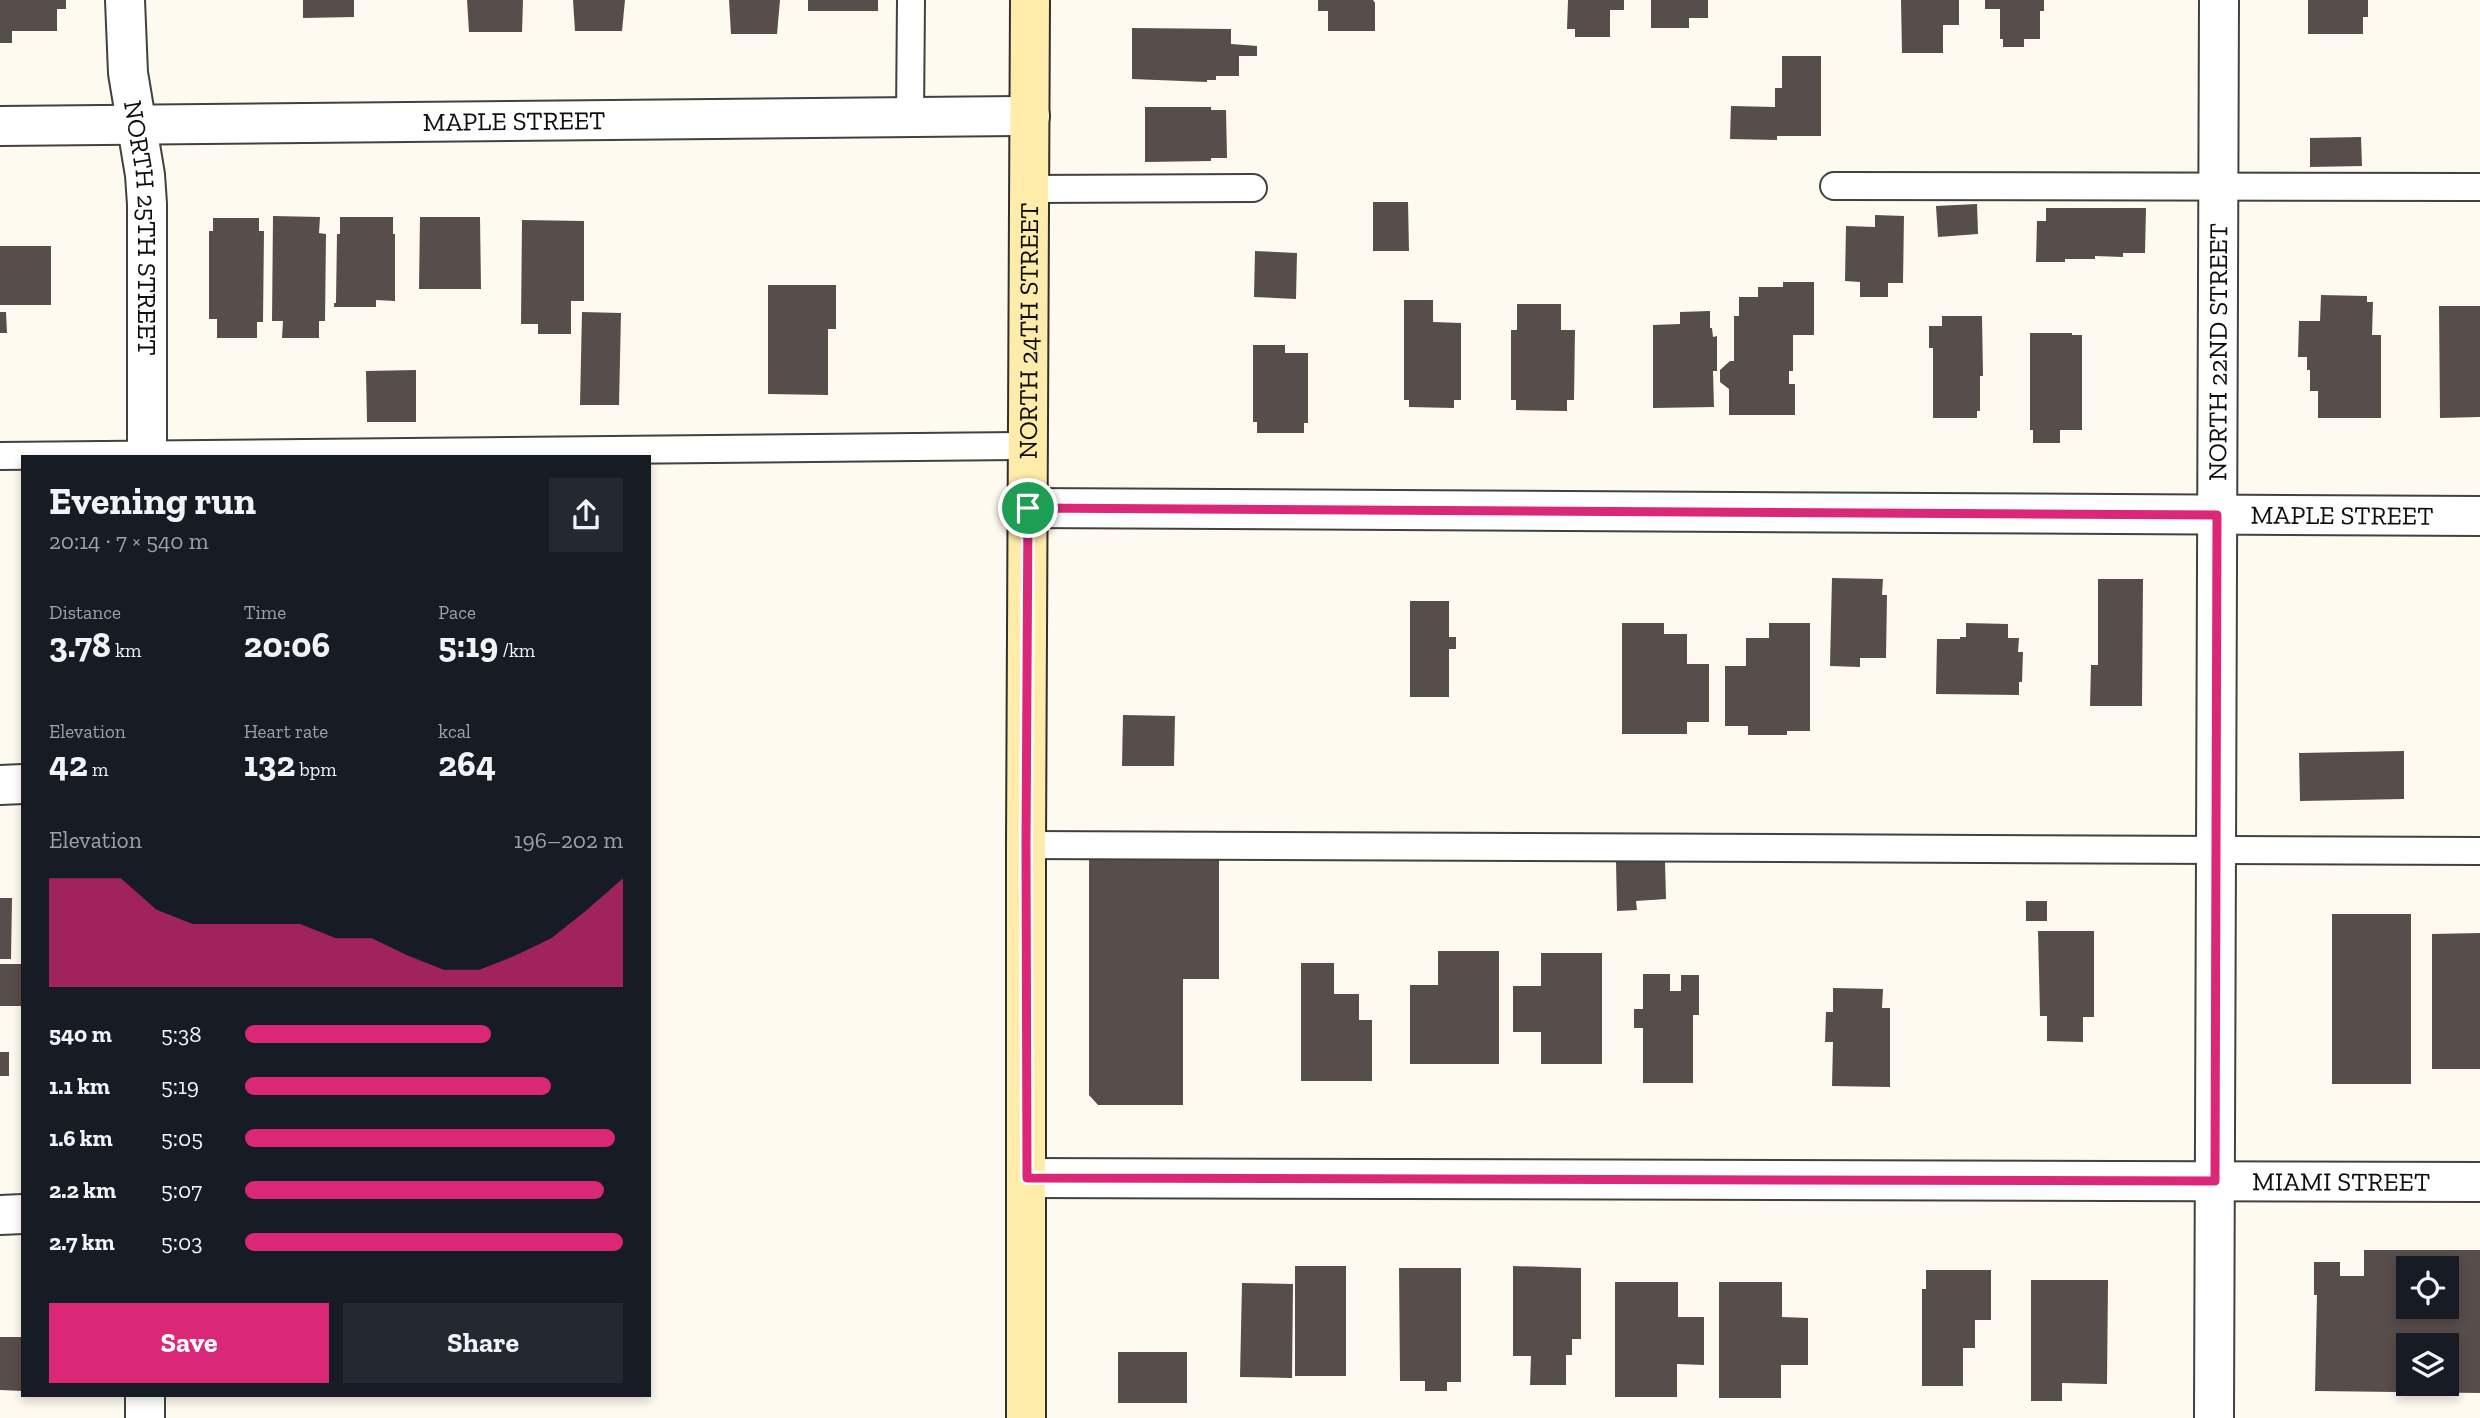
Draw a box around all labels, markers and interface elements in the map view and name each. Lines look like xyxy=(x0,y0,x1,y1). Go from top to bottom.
street label: NORTH 25TH STREET xyxy=(117,98,163,356)
street label: MAPLE STREET xyxy=(422,104,605,138)
street label: NORTH 24TH STREET xyxy=(1012,203,1045,459)
street label: NORTH 22ND STREET xyxy=(2201,223,2234,481)
text: Evening run xyxy=(49,478,256,524)
button: share xyxy=(549,478,623,552)
pin xyxy=(998,478,1058,538)
icon: arrive xyxy=(1009,489,1047,527)
street label: MAPLE STREET xyxy=(2251,499,2433,532)
text: 20:14 · 7 × 540 m xyxy=(49,527,209,555)
text: Distance xyxy=(49,601,121,624)
text: Time xyxy=(244,601,286,624)
text: Pace xyxy=(438,601,476,624)
text: 3.78 xyxy=(49,624,111,666)
text: 20:06 xyxy=(244,624,330,666)
text: 5:19 xyxy=(438,624,498,666)
text: km xyxy=(111,639,141,662)
text: /km xyxy=(498,639,535,662)
text: Elevation xyxy=(49,720,126,743)
text: Heart rate xyxy=(244,720,328,743)
text: kcal xyxy=(438,720,471,743)
text: 42 xyxy=(49,743,88,785)
text: 132 xyxy=(244,743,295,785)
text: 264 xyxy=(438,743,496,785)
text: m xyxy=(88,758,108,781)
text: bpm xyxy=(295,758,337,781)
text: Elevation xyxy=(49,826,142,854)
text: 196–202 m xyxy=(514,826,623,854)
text: 540 m xyxy=(49,1020,112,1048)
text: 5:38 xyxy=(161,1020,202,1048)
text: 1.1 km xyxy=(49,1072,110,1100)
text: 5:19 xyxy=(161,1072,199,1100)
text: 1.6 km xyxy=(49,1124,113,1152)
text: 5:05 xyxy=(161,1124,203,1152)
street label: MIAMI STREET xyxy=(2252,1165,2430,1198)
text: 2.2 km xyxy=(49,1176,116,1204)
text: 5:07 xyxy=(161,1176,202,1204)
text: 2.7 km xyxy=(49,1228,115,1256)
text: 5:03 xyxy=(161,1228,202,1256)
map controls xyxy=(2396,1256,2459,1396)
button: locate xyxy=(2396,1256,2459,1319)
button: Save xyxy=(49,1303,329,1383)
button: Share xyxy=(343,1303,623,1383)
button: layers xyxy=(2396,1333,2459,1396)

